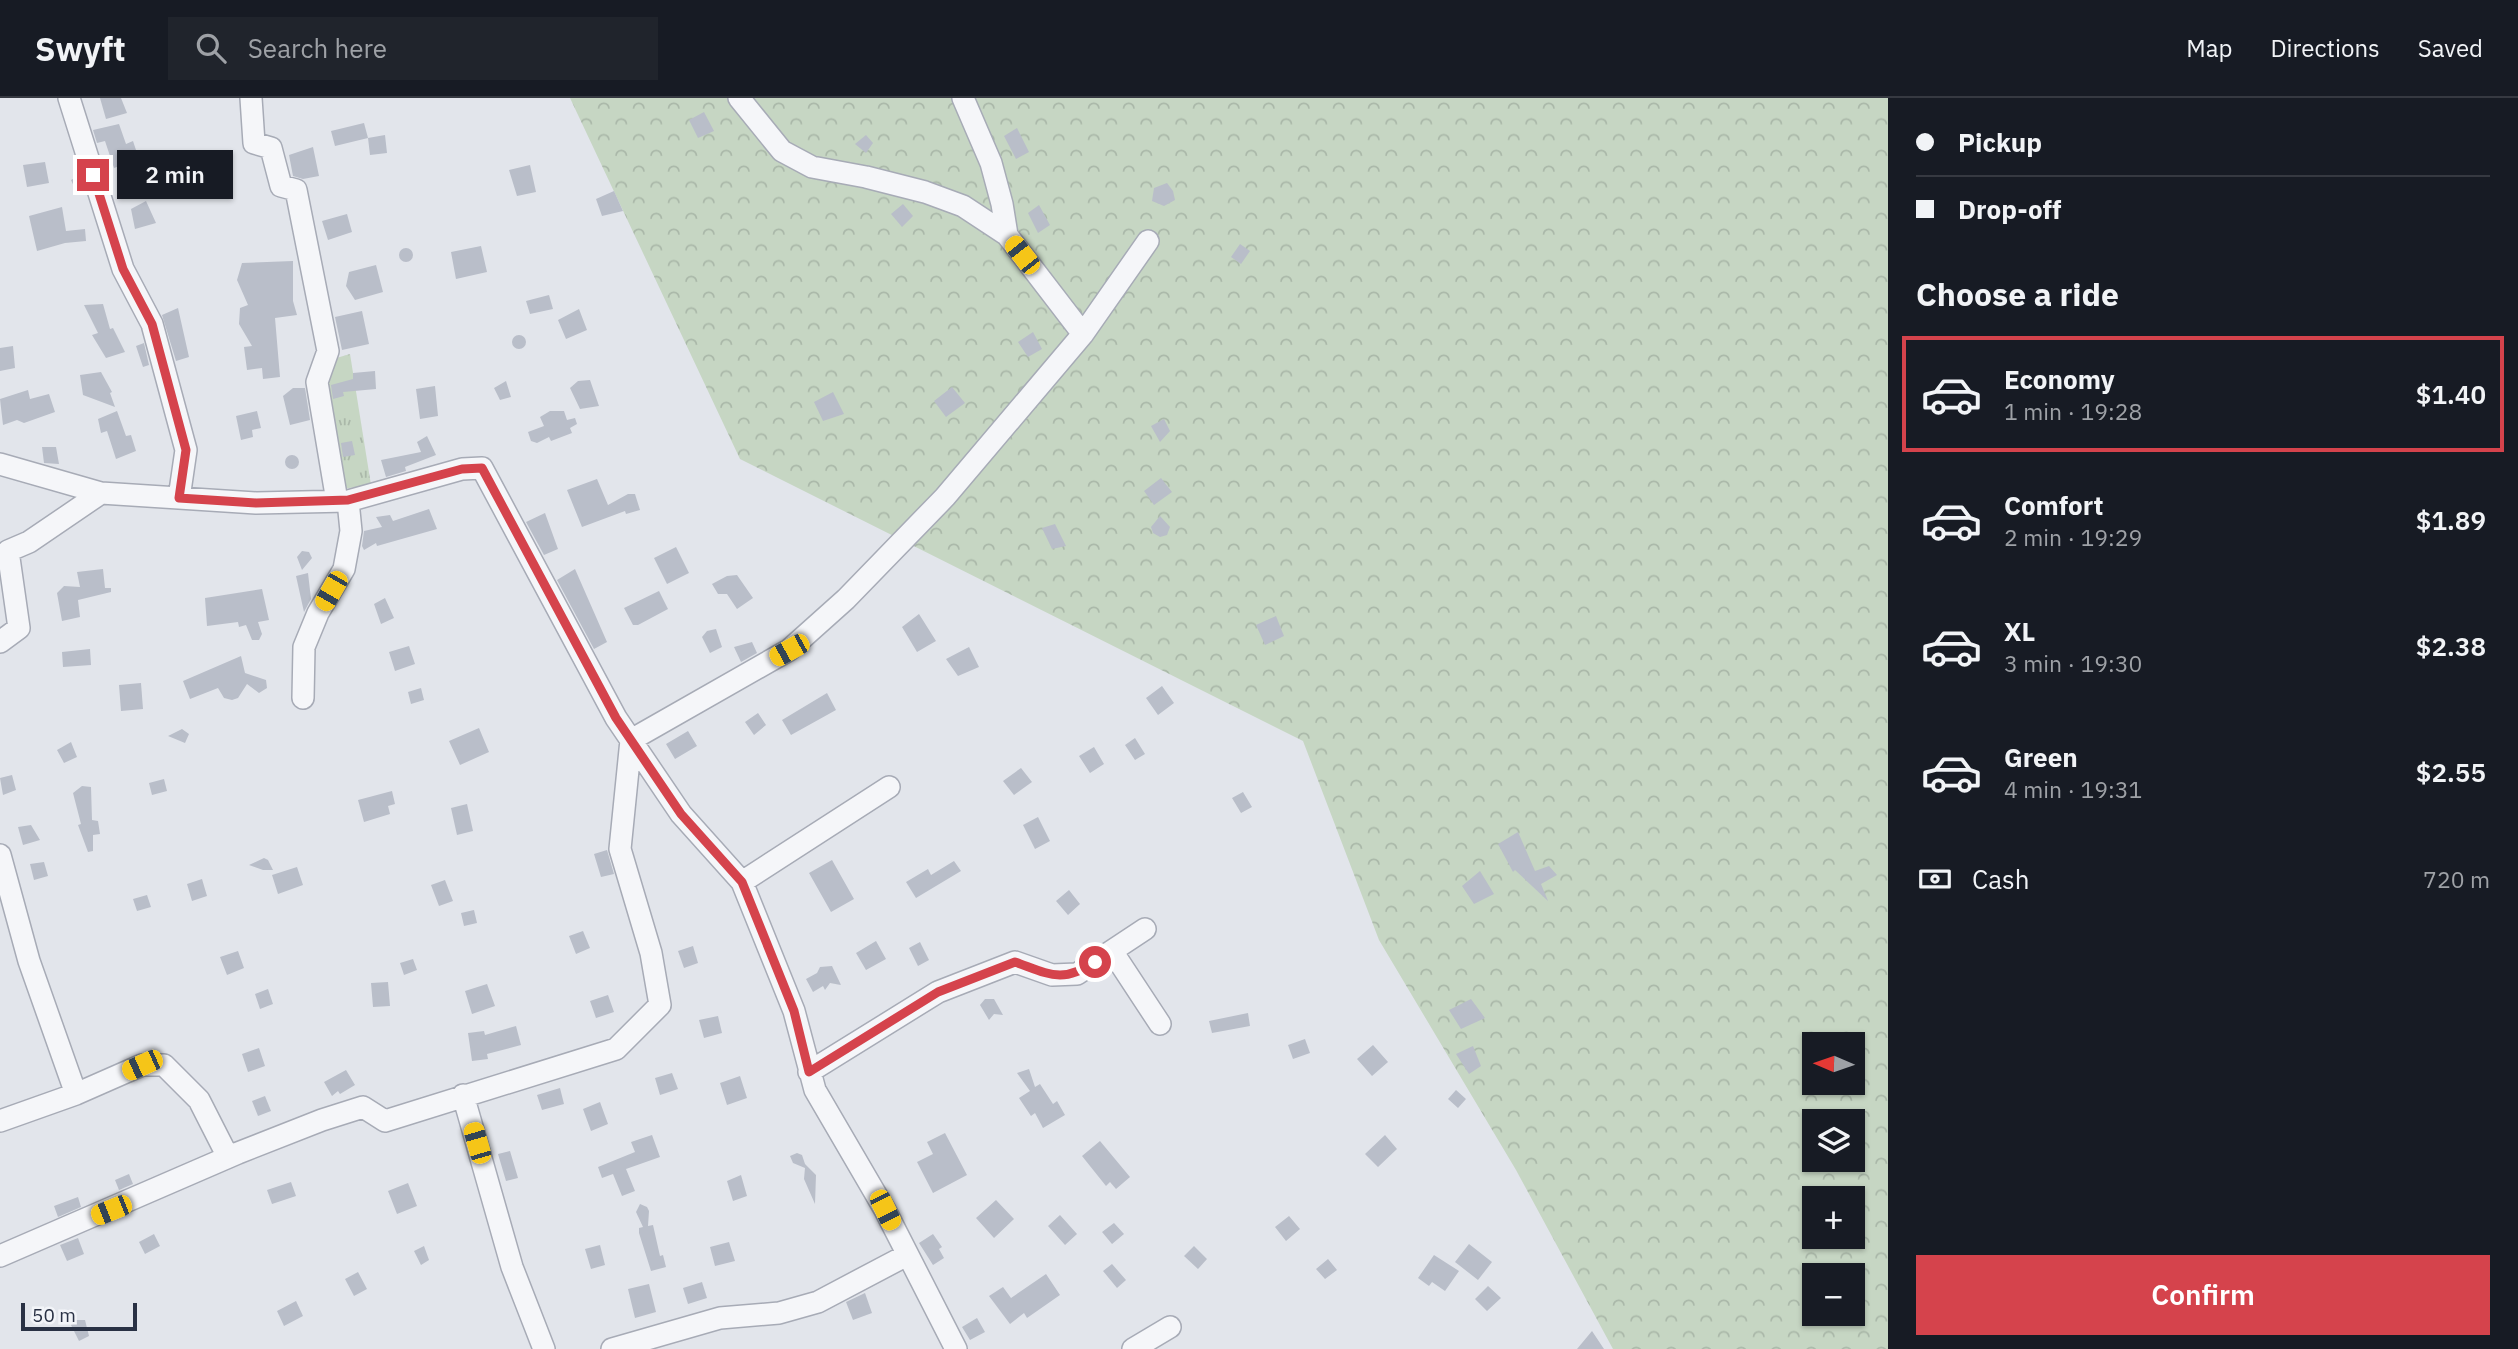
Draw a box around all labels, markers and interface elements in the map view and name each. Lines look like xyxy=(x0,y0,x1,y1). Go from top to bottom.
search box xyxy=(168,17,658,80)
text: Swyft xyxy=(35,27,126,70)
icon: search xyxy=(192,29,230,67)
text: Search here xyxy=(248,31,387,65)
text: Map xyxy=(2186,32,2232,64)
text: Directions xyxy=(2270,32,2380,64)
text: Saved xyxy=(2418,32,2483,64)
text: Pickup xyxy=(1958,125,2042,159)
callout: 2 min xyxy=(118,150,233,200)
route end xyxy=(77,159,109,191)
text: 2 min xyxy=(145,159,205,189)
text: Drop-off xyxy=(1958,192,2061,226)
car xyxy=(1001,232,1044,278)
text: Choose a ride xyxy=(1916,273,2119,315)
text: Economy xyxy=(2004,362,2115,396)
icon: car xyxy=(1920,363,1983,426)
text: $1.40 xyxy=(2416,377,2486,411)
text: 1 min · 19:28 xyxy=(2004,396,2142,426)
text: Comfort xyxy=(2004,488,2103,522)
icon: car xyxy=(1920,489,1983,552)
text: $1.89 xyxy=(2416,503,2486,537)
text: 2 min · 19:29 xyxy=(2004,522,2142,552)
car xyxy=(312,568,351,614)
text: XL xyxy=(2004,614,2035,648)
icon: car xyxy=(1920,615,1983,678)
text: $2.38 xyxy=(2416,629,2486,663)
car xyxy=(766,631,813,669)
text: 3 min · 19:30 xyxy=(2004,648,2142,678)
text: Green xyxy=(2004,740,2078,774)
icon: car xyxy=(1920,741,1983,804)
text: $2.55 xyxy=(2416,755,2486,789)
text: 4 min · 19:31 xyxy=(2004,774,2142,804)
icon: cash xyxy=(1916,860,1954,898)
text: Cash xyxy=(1972,862,2029,896)
text: 720 m xyxy=(2423,864,2490,894)
route start xyxy=(1079,946,1111,978)
north arrow xyxy=(1802,1032,1866,1096)
map controls xyxy=(1802,1032,1865,1326)
car xyxy=(119,1047,166,1083)
button: layers xyxy=(1802,1109,1865,1172)
car xyxy=(462,1120,493,1166)
button: + xyxy=(1802,1186,1865,1249)
car xyxy=(867,1187,904,1233)
car xyxy=(88,1192,135,1228)
button: Confirm xyxy=(1916,1255,2490,1335)
button: − xyxy=(1802,1263,1865,1326)
scale bar xyxy=(21,1300,136,1332)
text: 50 m xyxy=(32,1303,76,1327)

